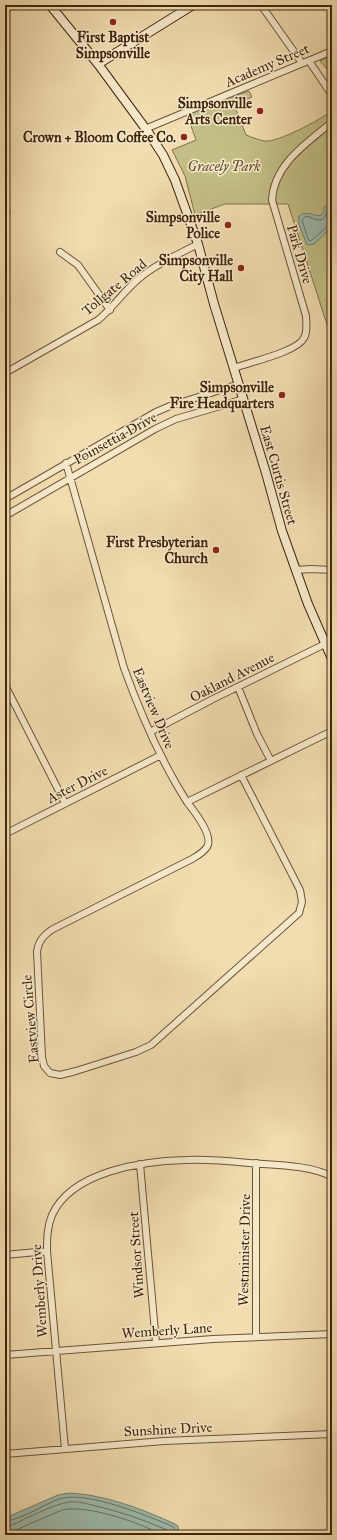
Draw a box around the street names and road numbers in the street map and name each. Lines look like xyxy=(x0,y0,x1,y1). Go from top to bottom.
street label: Academy Street xyxy=(222,40,312,91)
street label: Park Drive xyxy=(283,223,316,286)
street label: Tollgate Road xyxy=(79,255,150,319)
street label: Poinsettia Drive xyxy=(71,409,160,468)
street label: East Curtis Street xyxy=(256,423,301,527)
street label: Oakland Avenue xyxy=(187,649,277,706)
street label: Eastview Drive xyxy=(129,665,178,752)
street label: Aster Drive xyxy=(43,762,111,807)
street label: Eastview Circle xyxy=(18,974,43,1064)
street label: Westminister Drive xyxy=(235,1194,254,1306)
street label: Windsor Street xyxy=(125,1211,148,1299)
street label: Wemberly Drive xyxy=(28,1244,51,1338)
street label: Wemberly Lane xyxy=(121,1319,213,1342)
street label: Sunshine Drive xyxy=(123,1419,213,1440)

